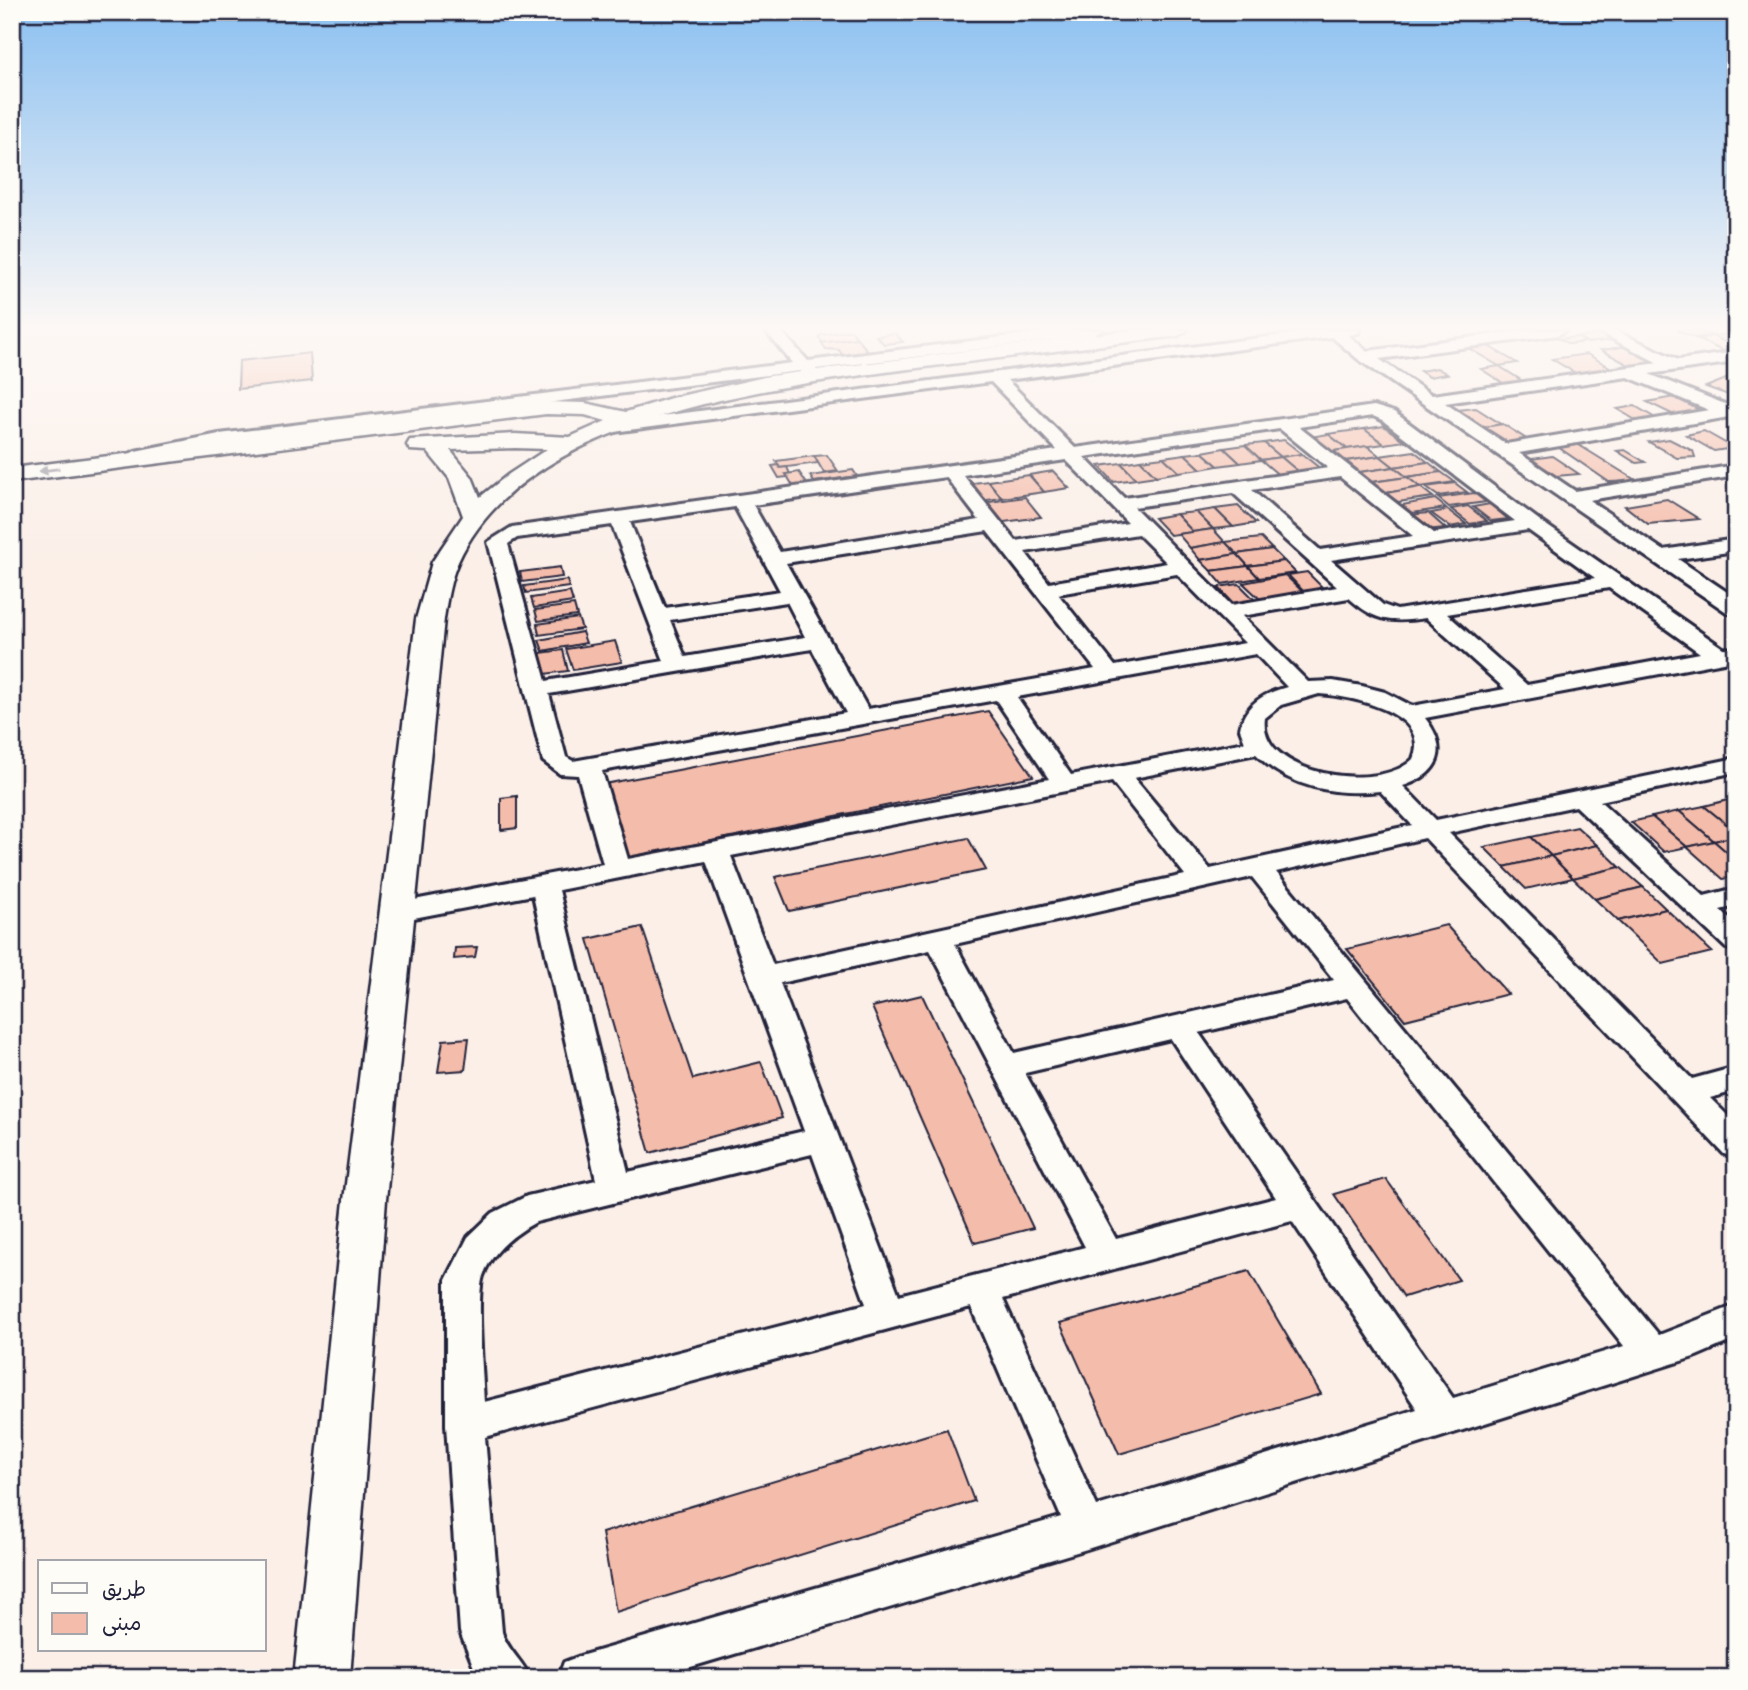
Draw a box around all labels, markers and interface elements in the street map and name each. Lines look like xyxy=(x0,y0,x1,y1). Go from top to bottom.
one-way arrow xyxy=(38,465,60,476)
legend xyxy=(38,1560,266,1652)
text: طريق xyxy=(102,1574,146,1601)
text: مبنى xyxy=(102,1608,141,1637)

